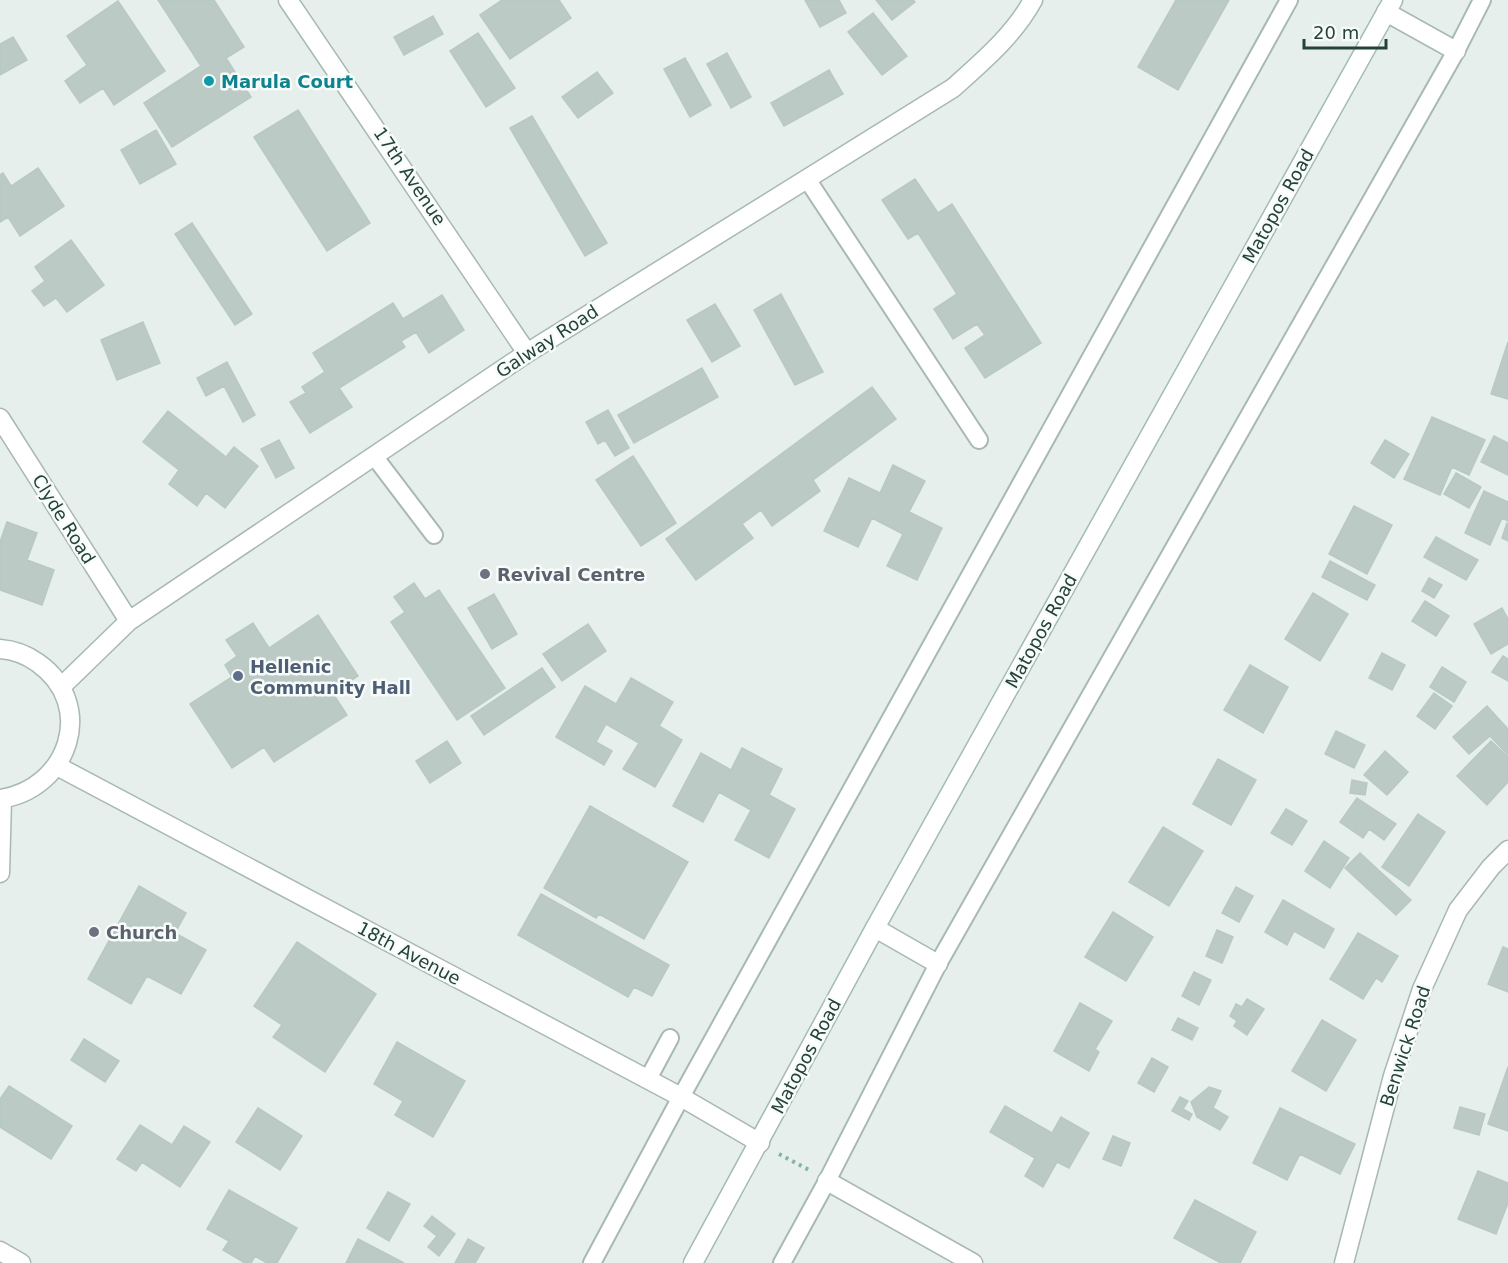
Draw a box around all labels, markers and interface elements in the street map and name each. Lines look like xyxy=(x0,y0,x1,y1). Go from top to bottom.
scale bar xyxy=(1304,12,1386,50)
text: 20 m xyxy=(1313,22,1359,43)
place label: Marula Court xyxy=(221,71,354,92)
marker: Marula Court xyxy=(202,74,216,88)
street label: 17th Avenue xyxy=(369,123,451,229)
street label: Matopos Road xyxy=(1238,145,1318,267)
street label: Galway Road xyxy=(492,300,602,382)
street label: Clyde Road xyxy=(28,470,100,568)
place label: Revival Centre xyxy=(497,564,645,585)
marker: Revival Centre xyxy=(478,567,492,581)
street label: Matopos Road xyxy=(1001,570,1081,692)
place label: Hellenic Community Hall xyxy=(250,656,411,698)
marker: Hellenic Community Hall xyxy=(231,669,245,683)
street label: 18th Avenue xyxy=(354,917,464,989)
place label: Church xyxy=(106,922,177,943)
marker: Church xyxy=(87,925,101,939)
street label: Benwick Road xyxy=(1376,983,1434,1109)
street label: Matopos Road xyxy=(767,995,845,1117)

